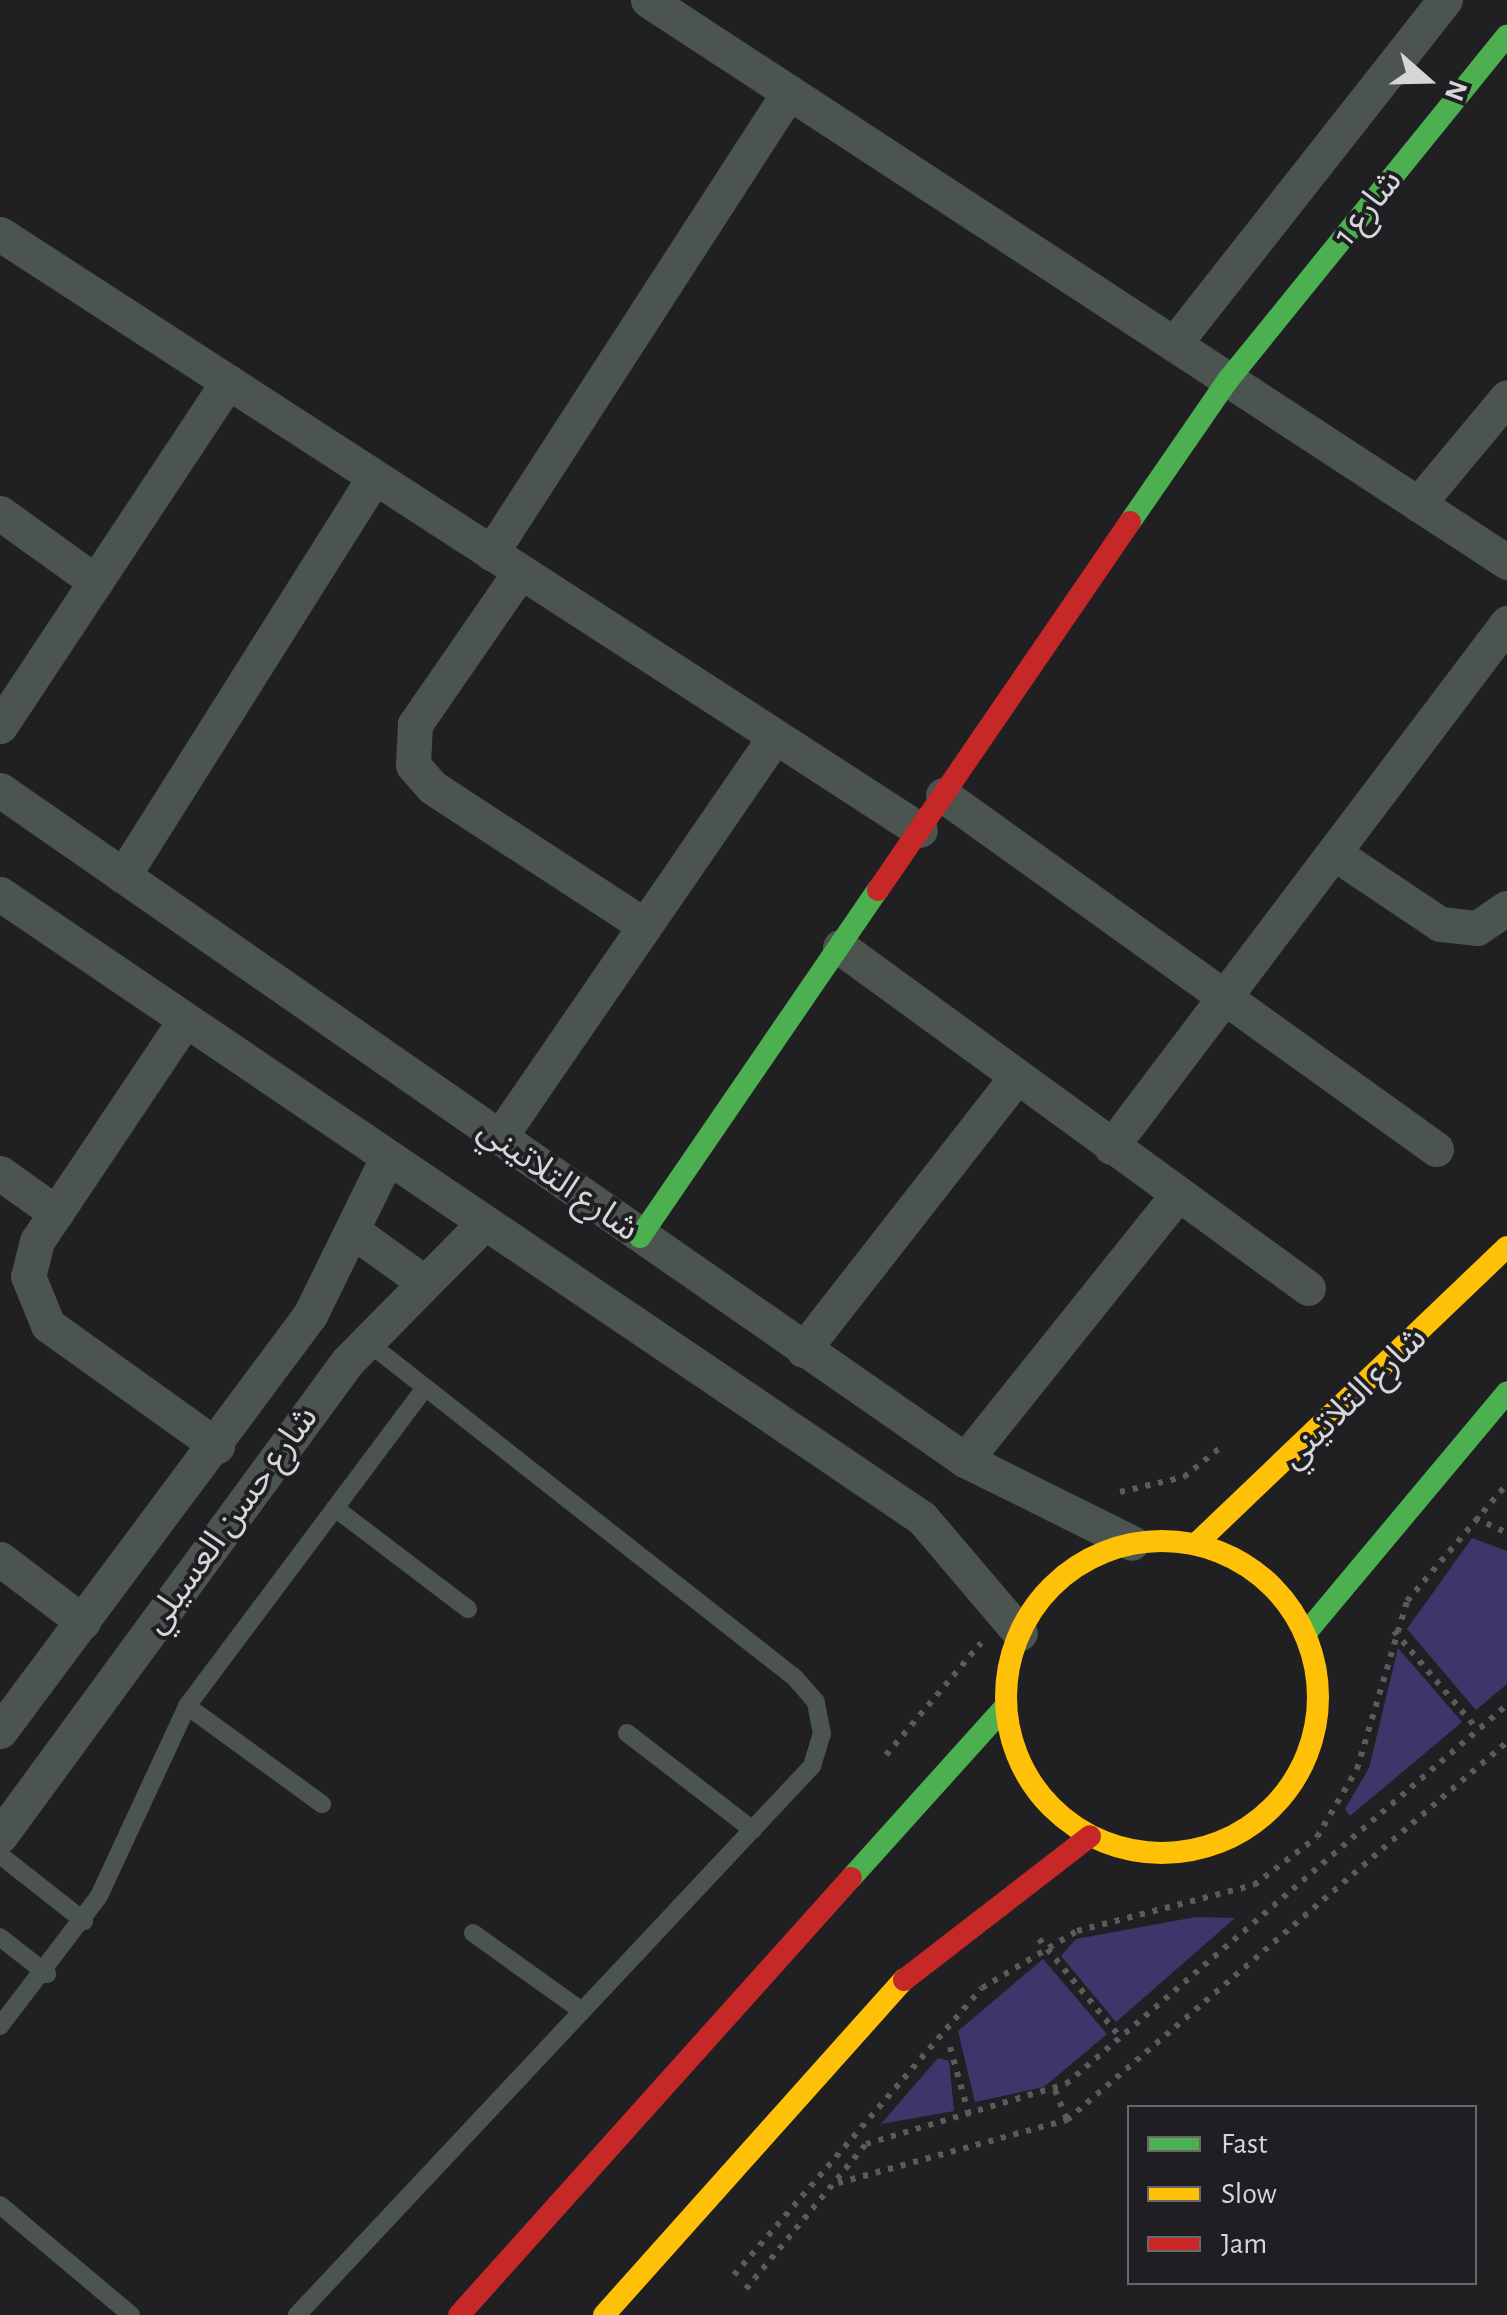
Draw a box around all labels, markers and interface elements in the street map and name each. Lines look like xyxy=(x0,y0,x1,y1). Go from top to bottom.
north arrow xyxy=(1377,30,1477,130)
text: N xyxy=(1439,76,1472,104)
street label: شارع 1 xyxy=(1325,161,1411,255)
street label: شارع التلاتيني xyxy=(469,1109,647,1251)
street label: شارع التلاتيني xyxy=(1272,1318,1436,1478)
street label: شارع حسن العسيلي xyxy=(135,1398,327,1642)
legend xyxy=(1127,2105,1477,2285)
text: Fast xyxy=(1221,2129,1268,2159)
text: Slow xyxy=(1221,2179,1277,2209)
text: Jam xyxy=(1221,2229,1267,2259)

